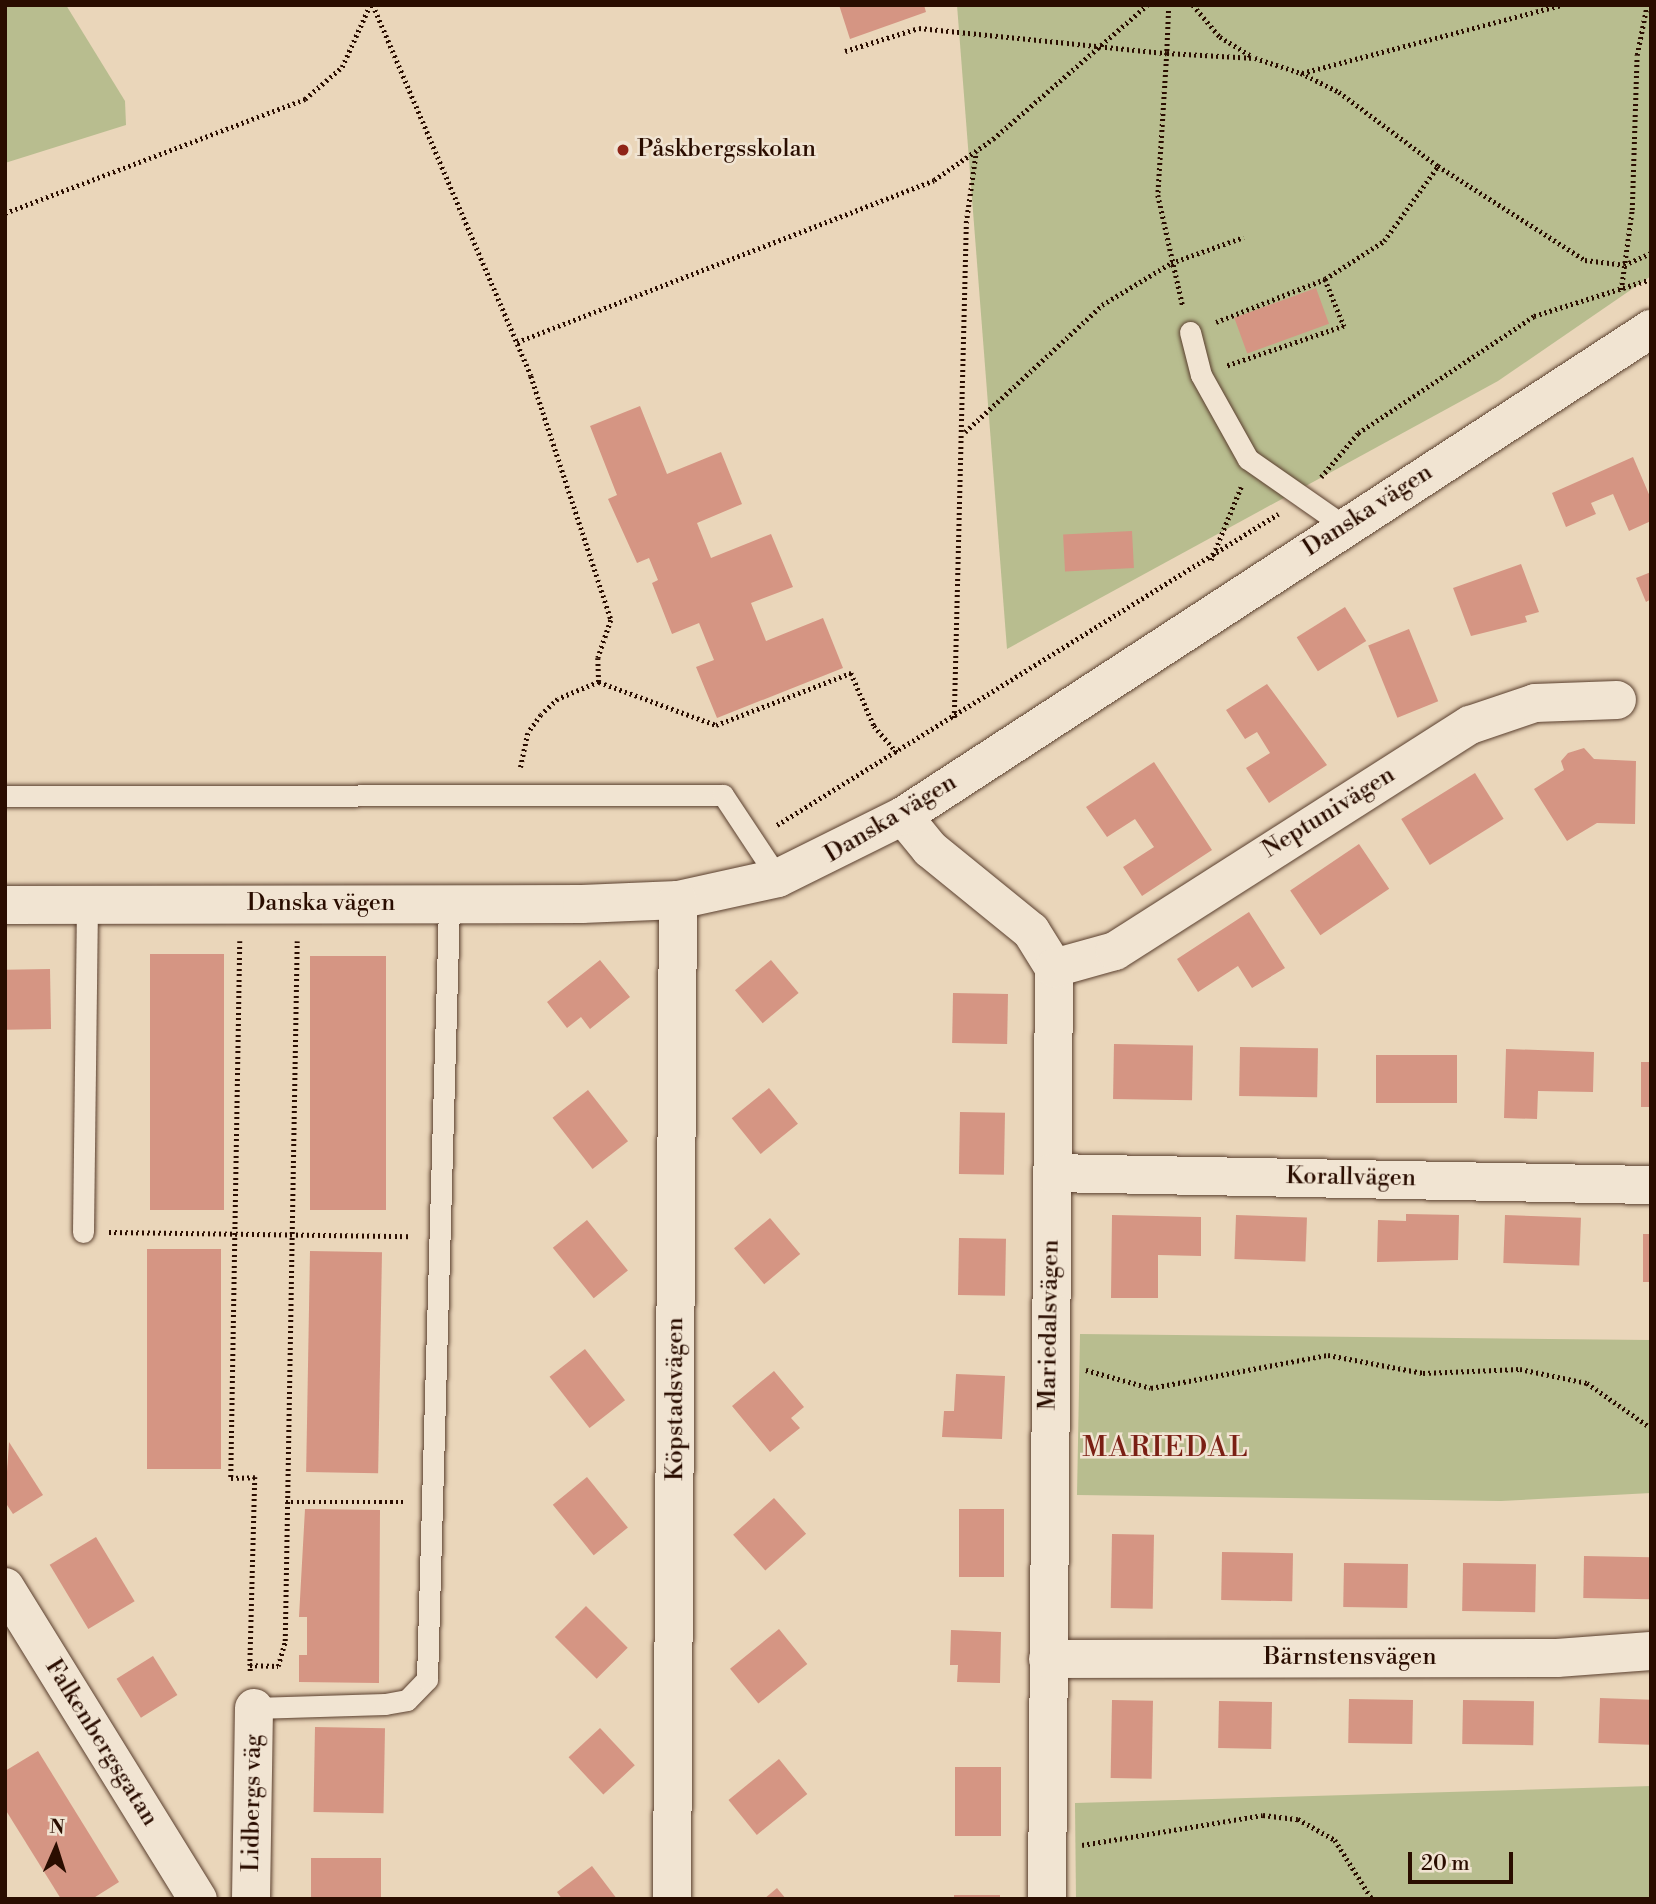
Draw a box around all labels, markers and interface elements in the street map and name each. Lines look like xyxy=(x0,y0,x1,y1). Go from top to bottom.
place label: Påskbergsskolan xyxy=(637,136,816,164)
marker: Påskbergsskolan xyxy=(615,142,631,158)
street label: Danska vägen xyxy=(1298,458,1438,564)
street label: Neptunivägen xyxy=(1258,761,1400,865)
street label: Danska vägen xyxy=(820,768,962,870)
street label: Danska vägen xyxy=(247,890,395,918)
street label: Korallvägen xyxy=(1286,1162,1416,1194)
street label: Mariedalsvägen xyxy=(1034,1239,1066,1411)
street label: Köpstadsvägen xyxy=(662,1317,690,1481)
district label: MARIEDAL xyxy=(1083,1431,1249,1465)
street label: Bärnstensvägen xyxy=(1263,1644,1437,1672)
street label: Falkenbergsgatan xyxy=(38,1654,164,1832)
street label: Lidbergs väg xyxy=(237,1734,269,1872)
north arrow xyxy=(21,1813,91,1883)
text: N xyxy=(49,1815,65,1839)
scale bar xyxy=(1411,1838,1516,1882)
text: 20 m xyxy=(1421,1851,1470,1877)

